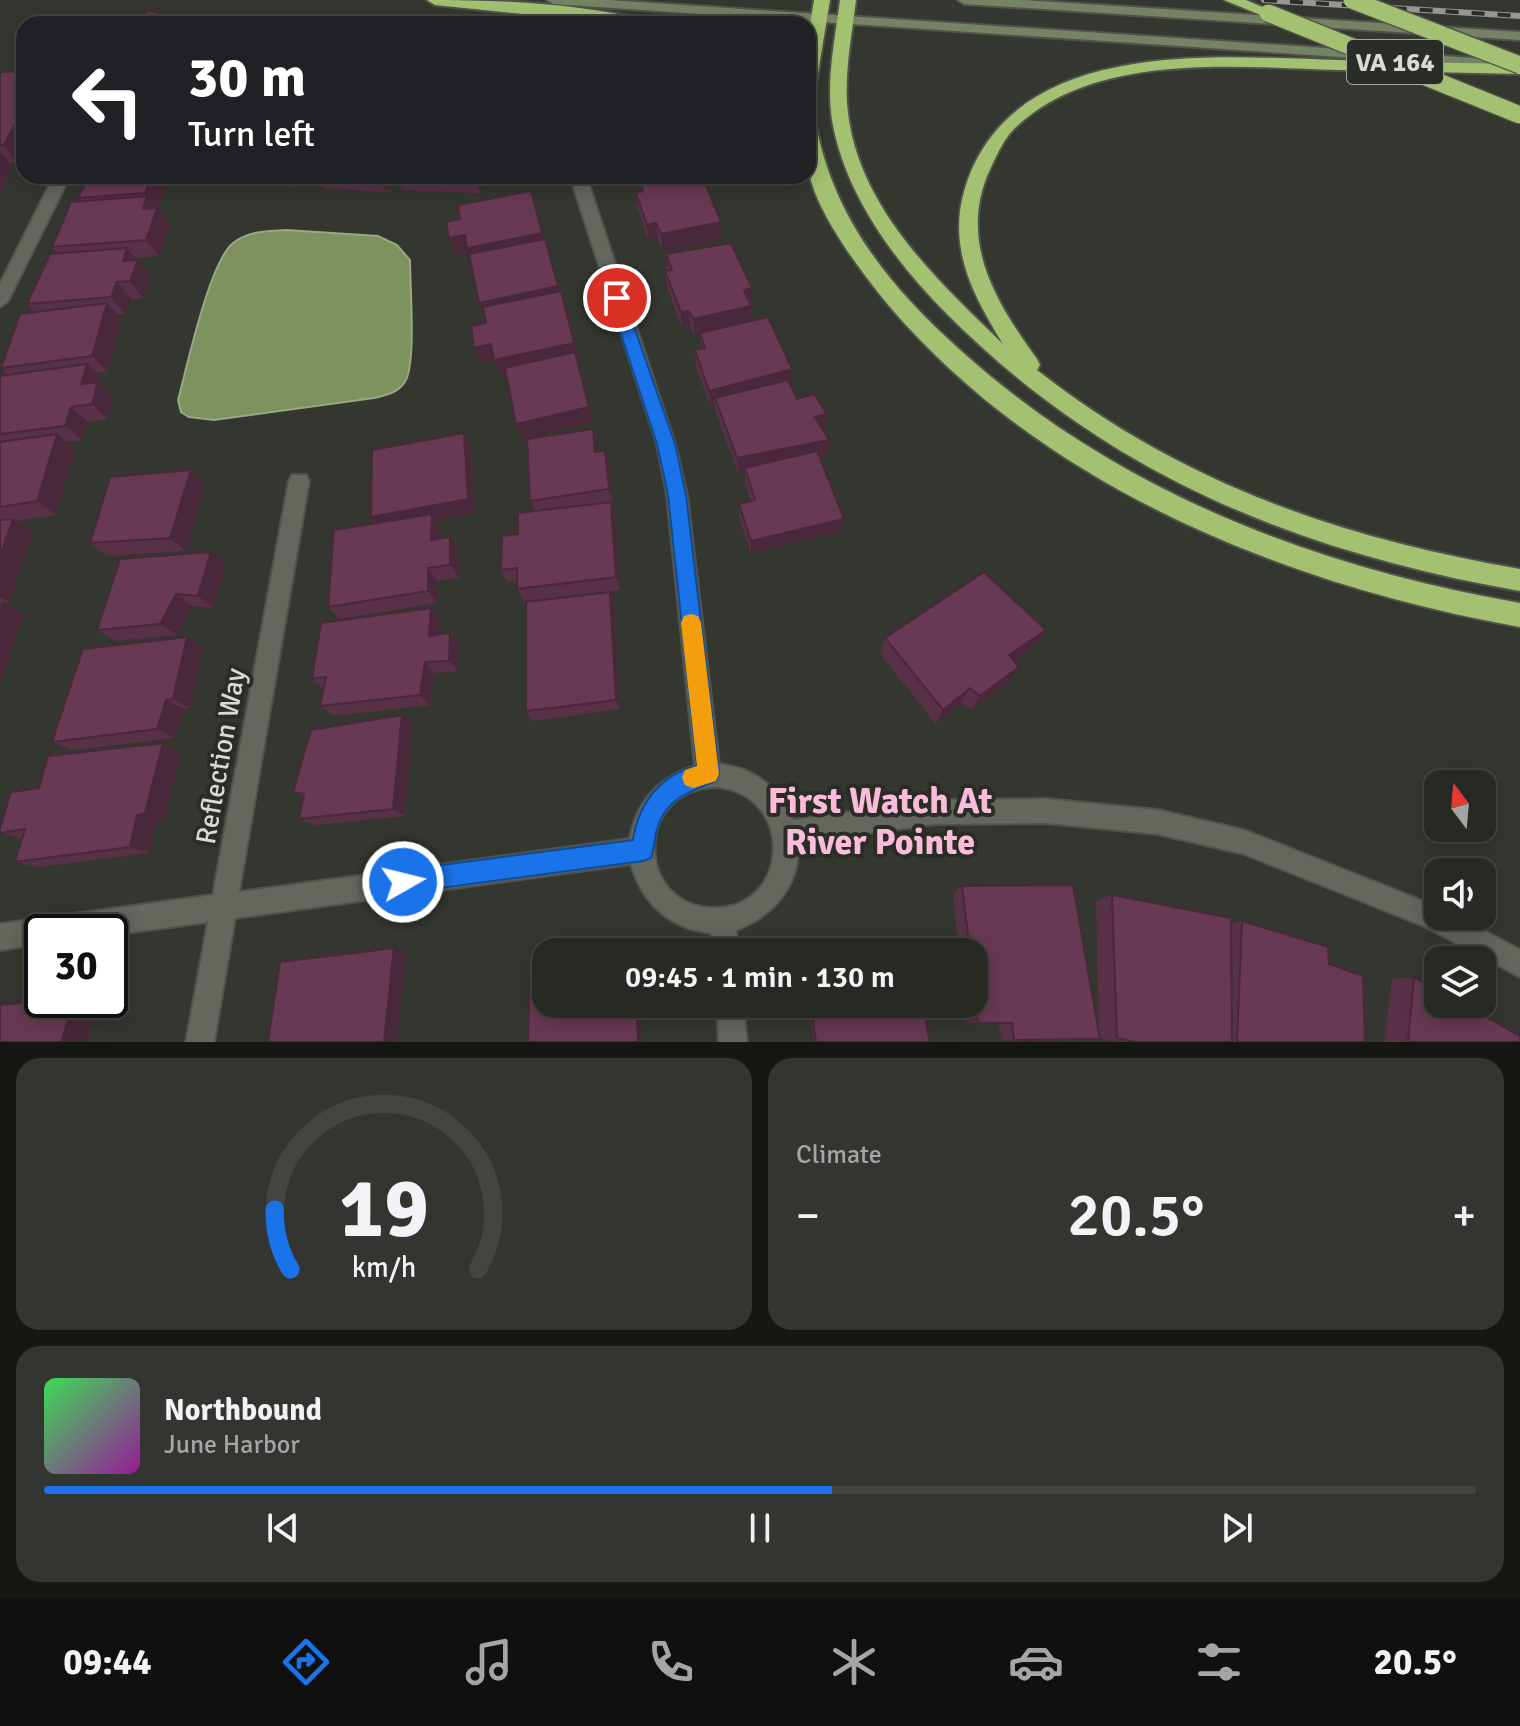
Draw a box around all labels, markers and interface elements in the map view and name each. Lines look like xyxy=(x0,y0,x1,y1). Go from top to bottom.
road number: VA 164 xyxy=(1347,40,1443,84)
text: 30 m xyxy=(188,43,306,112)
icon: left xyxy=(56,48,160,152)
text: Turn left xyxy=(188,112,315,157)
pin xyxy=(583,264,651,332)
icon: arrive xyxy=(595,276,639,320)
street label: Reflection Way xyxy=(189,666,253,847)
north arrow xyxy=(1424,770,1496,842)
map controls xyxy=(1424,770,1496,1018)
district label: First Watch At River Pointe xyxy=(768,779,992,865)
position arrow xyxy=(361,840,445,924)
button: sound xyxy=(1424,858,1496,930)
speed limit sign: 30 xyxy=(24,914,128,1018)
button: layers xyxy=(1424,946,1496,1018)
text: 09:45 · 1 min · 130 m xyxy=(625,959,895,996)
text: Climate xyxy=(796,1139,882,1171)
text: 19 xyxy=(339,1158,429,1260)
text: 20.5° xyxy=(1068,1179,1204,1253)
text: − xyxy=(796,1189,820,1243)
text: + xyxy=(1452,1189,1476,1243)
text: km/h xyxy=(352,1250,416,1285)
text: Northbound xyxy=(164,1392,322,1429)
text: June Harbor xyxy=(164,1429,300,1461)
icon: previous xyxy=(261,1506,305,1550)
icon: pause xyxy=(738,1506,782,1550)
icon: next xyxy=(1215,1506,1259,1550)
icon: directions xyxy=(278,1634,334,1690)
icon: music xyxy=(461,1634,517,1690)
icon: phone xyxy=(643,1634,699,1690)
icon: climate xyxy=(826,1634,882,1690)
icon: car xyxy=(1008,1634,1064,1690)
icon: filters xyxy=(1191,1634,1247,1690)
text: 09:44 xyxy=(63,1640,152,1685)
text: 20.5° xyxy=(1374,1640,1457,1685)

